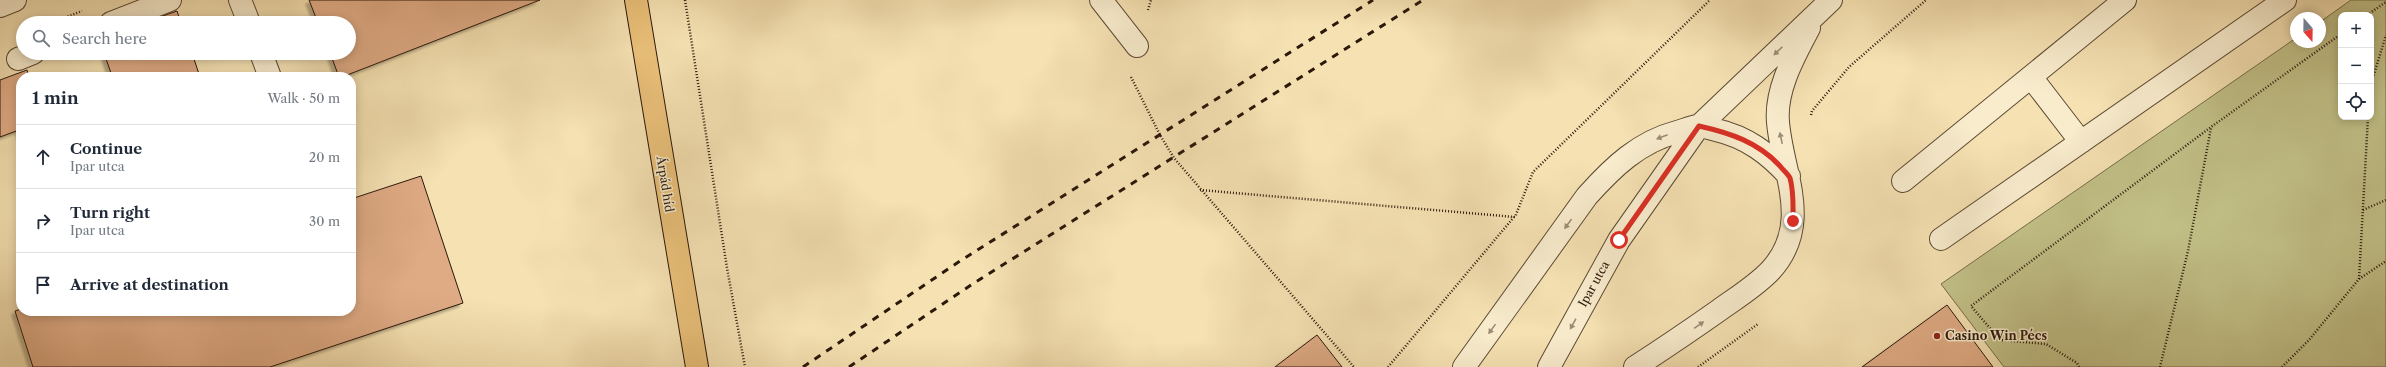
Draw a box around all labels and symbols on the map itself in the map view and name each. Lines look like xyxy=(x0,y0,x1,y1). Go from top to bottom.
north arrow xyxy=(2290,12,2326,48)
one-way arrow xyxy=(1773,46,1783,55)
one-way arrow xyxy=(1778,132,1784,144)
one-way arrow xyxy=(1655,134,1667,140)
street label: Árpád híd xyxy=(653,154,678,214)
route end xyxy=(1784,212,1802,230)
one-way arrow xyxy=(1564,218,1572,229)
route start xyxy=(1610,231,1628,249)
street label: Ipar utca xyxy=(1575,258,1613,309)
one-way arrow xyxy=(1570,318,1576,330)
one-way arrow xyxy=(1693,321,1704,329)
one-way arrow xyxy=(1488,324,1496,334)
place label: Casino Win Pécs xyxy=(1945,328,2047,343)
marker: Casino Win Pécs xyxy=(1932,331,1942,341)

